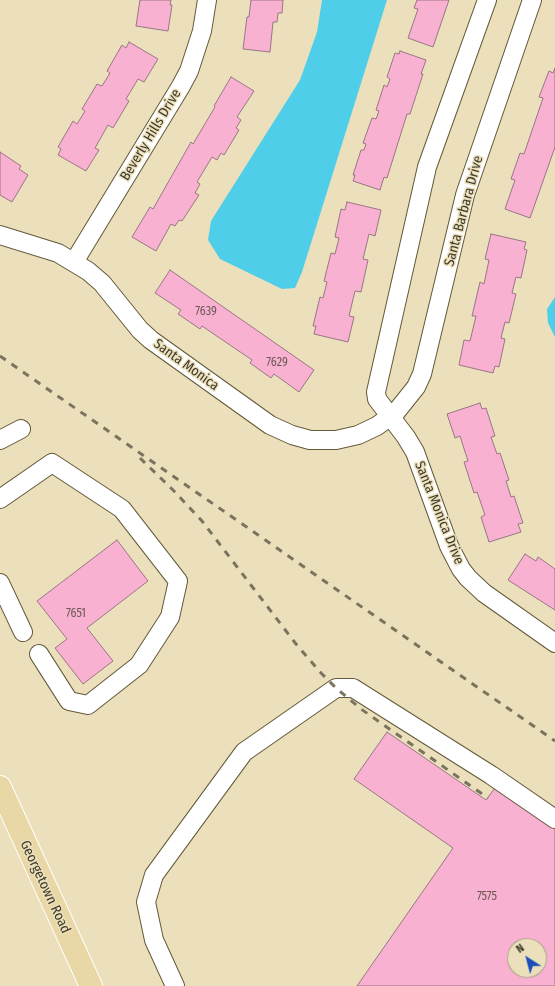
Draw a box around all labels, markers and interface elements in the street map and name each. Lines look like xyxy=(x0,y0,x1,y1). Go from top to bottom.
street label: Beverly Hills Drive xyxy=(117,86,185,184)
street label: Santa Barbara Drive xyxy=(441,154,487,268)
house number: 7639 xyxy=(195,305,217,319)
street label: Santa Monica xyxy=(150,336,222,394)
house number: 7629 xyxy=(266,356,288,370)
street label: Santa Monica Drive xyxy=(411,459,467,567)
house number: 7651 xyxy=(66,607,86,621)
street label: Georgetown Road xyxy=(16,838,74,936)
house number: 7575 xyxy=(477,890,497,904)
north arrow xyxy=(507,938,547,978)
text: N xyxy=(514,941,527,956)

